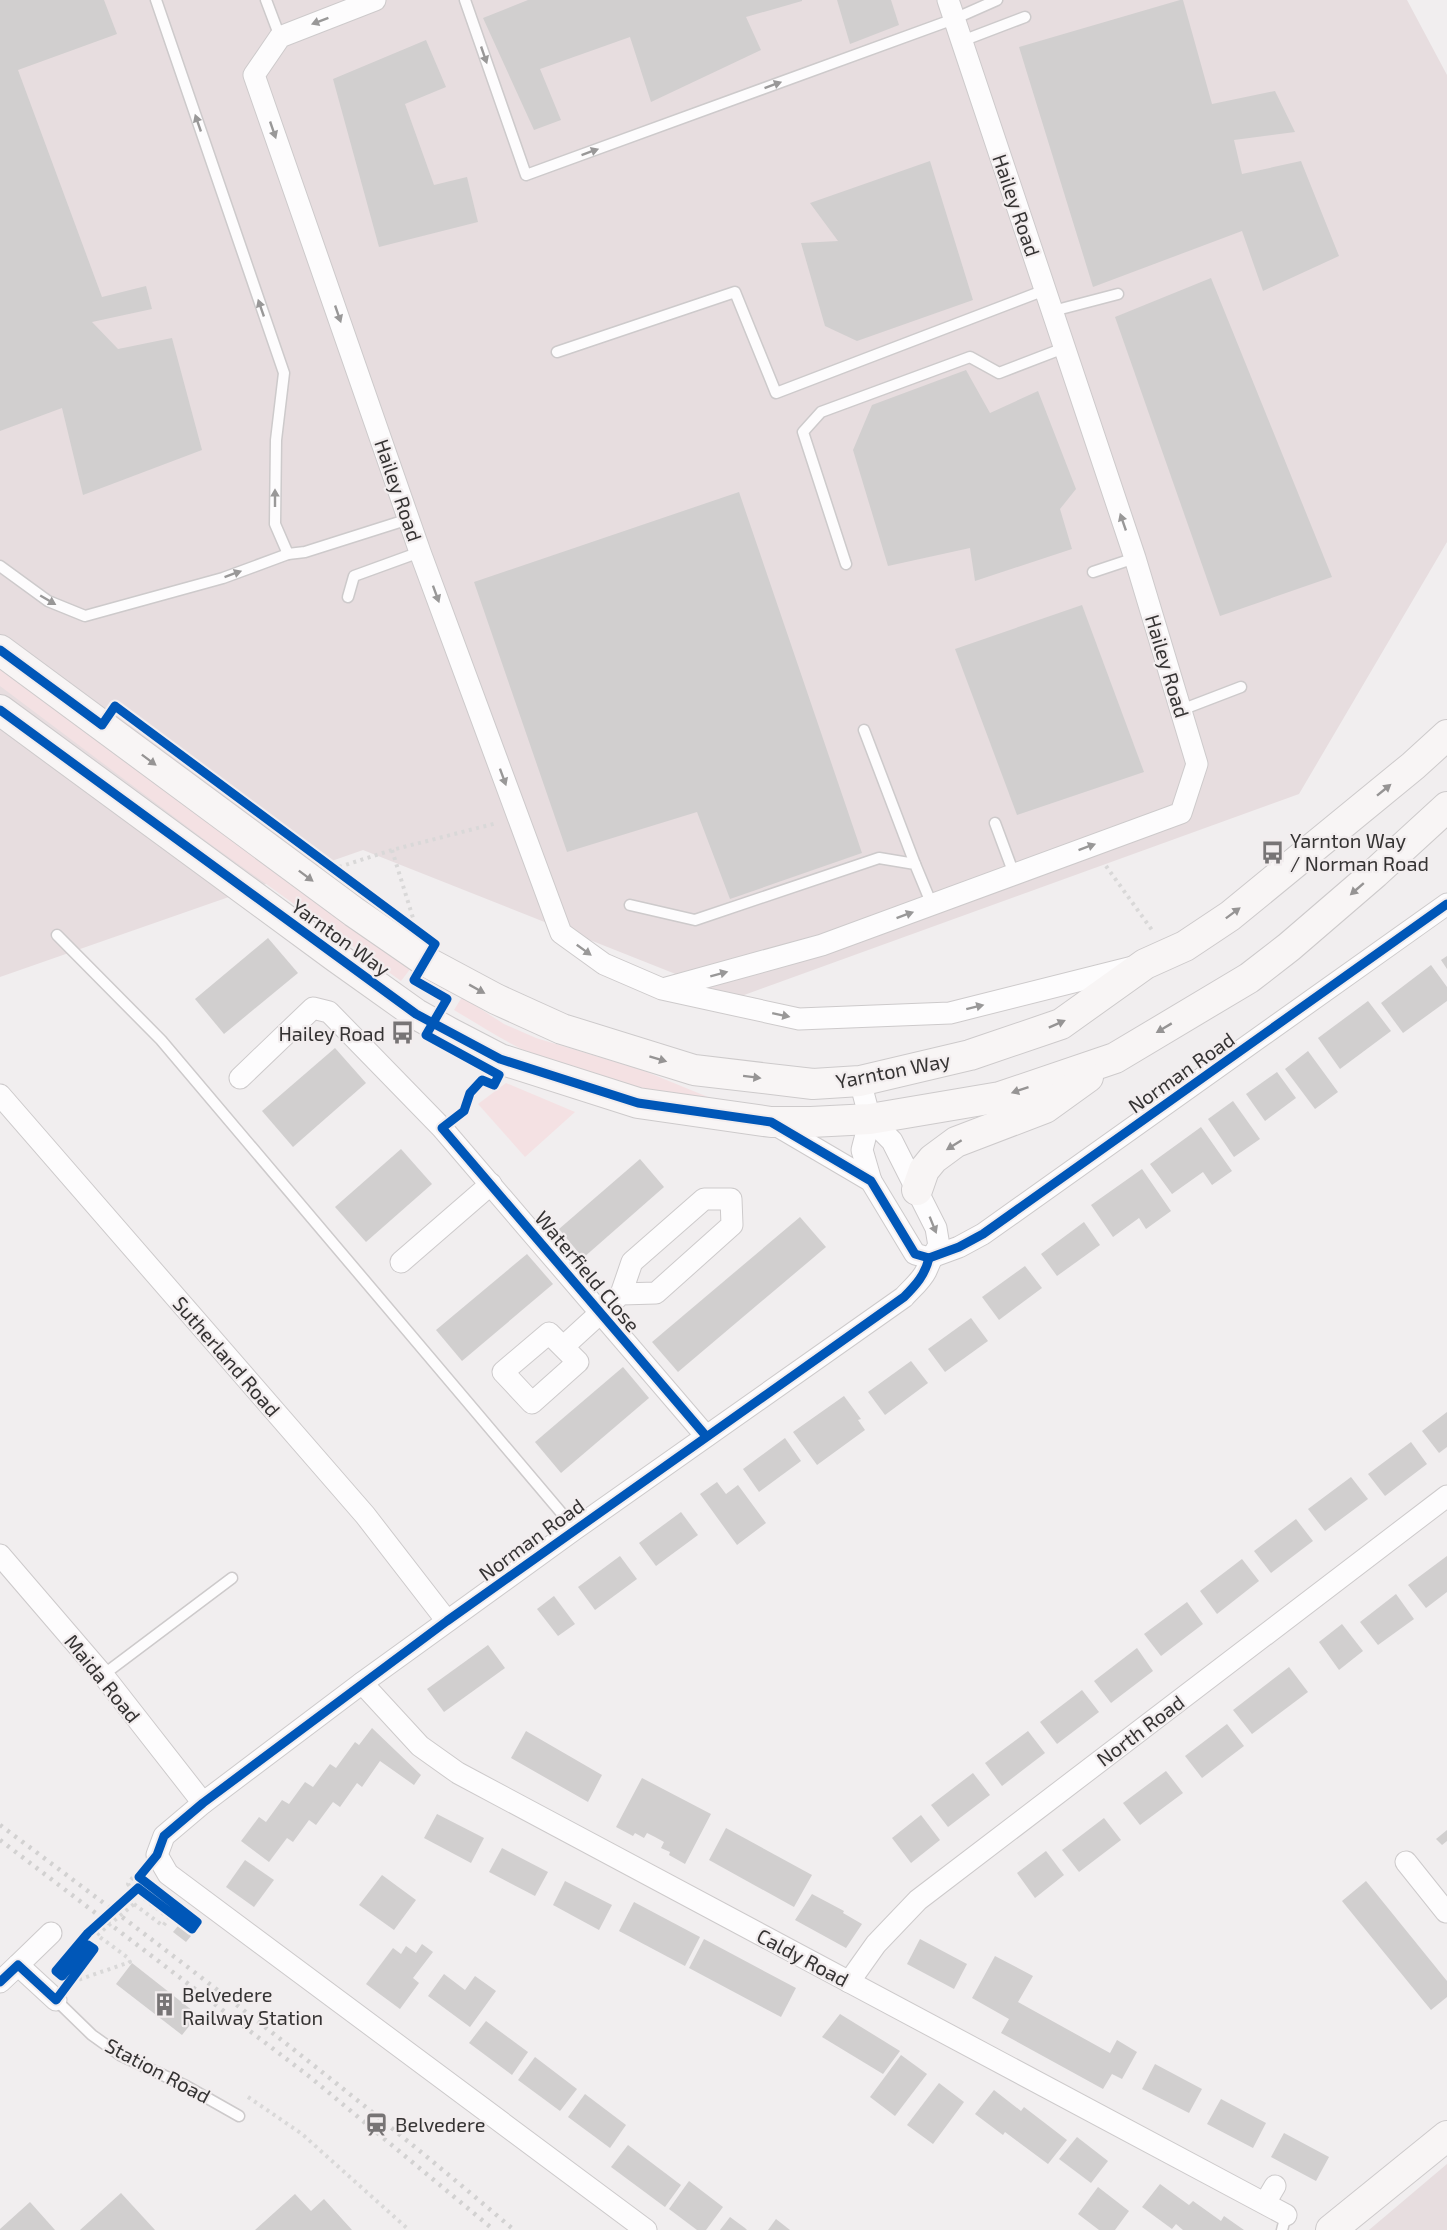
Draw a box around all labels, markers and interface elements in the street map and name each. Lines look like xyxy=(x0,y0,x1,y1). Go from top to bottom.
one-way arrow xyxy=(311,17,329,26)
one-way arrow xyxy=(480,46,490,64)
one-way arrow xyxy=(764,80,782,90)
one-way arrow xyxy=(193,114,203,132)
one-way arrow xyxy=(269,121,279,139)
one-way arrow xyxy=(581,147,599,157)
street label: Hailey Road xyxy=(988,151,1046,259)
one-way arrow xyxy=(256,299,266,317)
one-way arrow xyxy=(333,305,343,323)
street label: Hailey Road xyxy=(370,436,428,544)
one-way arrow xyxy=(270,489,280,508)
one-way arrow xyxy=(1118,512,1127,530)
one-way arrow xyxy=(224,569,242,579)
one-way arrow xyxy=(431,585,441,603)
one-way arrow xyxy=(40,594,56,605)
street label: Hailey Road xyxy=(1141,612,1195,720)
one-way arrow xyxy=(141,754,157,766)
one-way arrow xyxy=(498,768,508,786)
one-way arrow xyxy=(1376,784,1391,797)
place label: Yarnton Way / Norman Road xyxy=(1290,828,1429,875)
bus stop icon: Yarnton Way / Norman Road xyxy=(1259,839,1285,865)
one-way arrow xyxy=(1078,842,1096,852)
one-way arrow xyxy=(297,870,313,882)
one-way arrow xyxy=(1350,882,1365,895)
street label: Yarnton Way xyxy=(287,893,395,981)
one-way arrow xyxy=(1225,907,1241,920)
one-way arrow xyxy=(896,910,914,920)
one-way arrow xyxy=(575,944,591,956)
one-way arrow xyxy=(710,969,728,978)
one-way arrow xyxy=(468,984,485,994)
one-way arrow xyxy=(965,1001,984,1011)
one-way arrow xyxy=(772,1011,790,1021)
bus stop icon: Hailey Road xyxy=(390,1020,416,1046)
one-way arrow xyxy=(1048,1020,1065,1029)
place label: Hailey Road xyxy=(278,1021,385,1045)
one-way arrow xyxy=(1155,1023,1172,1033)
street label: Norman Road xyxy=(1123,1027,1239,1117)
street label: Yarnton Way xyxy=(834,1047,953,1093)
one-way arrow xyxy=(649,1055,667,1064)
one-way arrow xyxy=(743,1072,762,1082)
one-way arrow xyxy=(1011,1086,1029,1095)
one-way arrow xyxy=(946,1139,962,1150)
street label: Waterfield Close xyxy=(530,1206,646,1336)
one-way arrow xyxy=(928,1216,938,1234)
street label: Sutherland Road xyxy=(168,1291,286,1421)
street label: Norman Road xyxy=(474,1493,588,1585)
street label: Maida Road xyxy=(60,1629,146,1727)
street label: North Road xyxy=(1092,1689,1188,1771)
street label: Caldy Road xyxy=(753,1923,853,1991)
place label: Belvedere Railway Station xyxy=(182,1982,323,2029)
building icon: Belvedere Railway Station xyxy=(151,1992,177,2018)
street label: Station Road xyxy=(101,2032,215,2108)
station icon: Belvedere xyxy=(364,2111,390,2137)
place label: Belvedere xyxy=(395,2112,486,2136)

